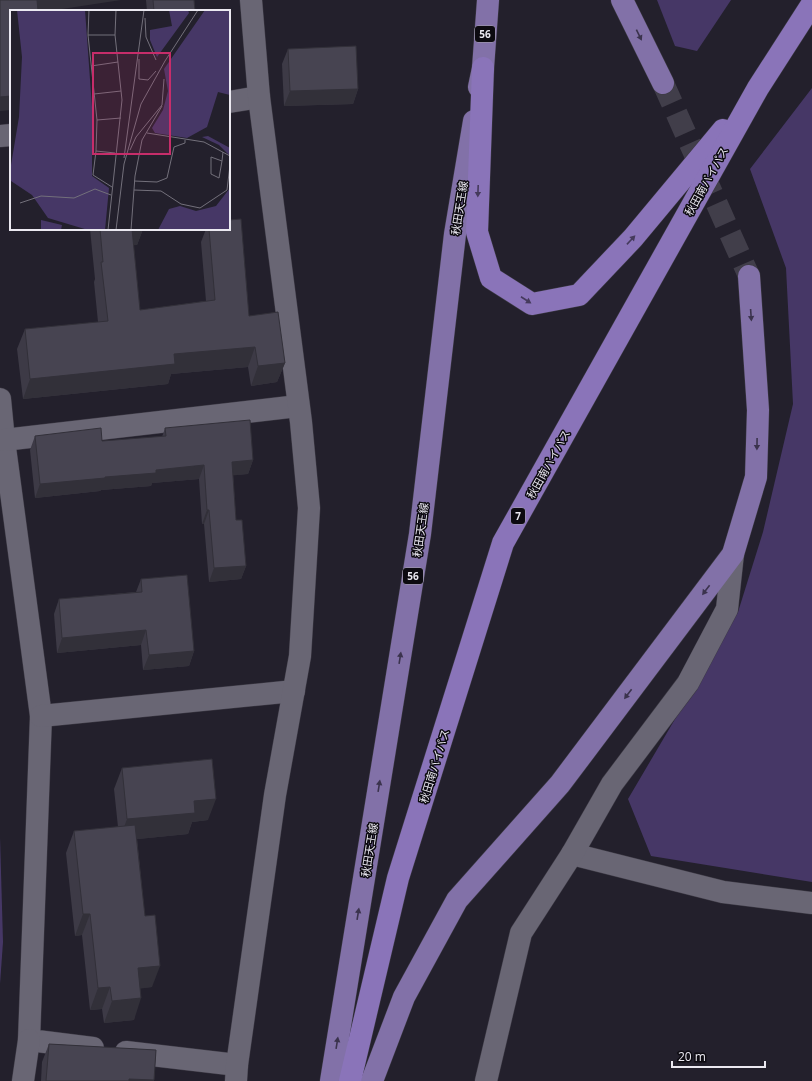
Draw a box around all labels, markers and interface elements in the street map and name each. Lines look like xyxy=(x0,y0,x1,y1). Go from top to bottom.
inset map xyxy=(10,10,230,230)
road number: 56 xyxy=(475,26,495,42)
one-way arrow xyxy=(636,29,642,41)
street label: 秋田南バイパス xyxy=(681,144,731,218)
street label: 秋田天王線 xyxy=(447,180,471,236)
one-way arrow xyxy=(475,185,482,197)
one-way arrow xyxy=(626,235,635,246)
one-way arrow xyxy=(521,296,531,304)
one-way arrow xyxy=(748,309,755,321)
street label: 秋田南バイパス xyxy=(523,427,573,501)
one-way arrow xyxy=(754,438,760,451)
street label: 秋田天王線 xyxy=(409,502,431,558)
road number: 7 xyxy=(511,508,525,524)
road number: 56 xyxy=(403,568,423,584)
one-way arrow xyxy=(702,584,710,595)
one-way arrow xyxy=(397,652,403,664)
one-way arrow xyxy=(624,688,632,699)
street label: 秋田南バイパス xyxy=(416,727,452,805)
one-way arrow xyxy=(376,780,382,792)
street label: 秋田天王線 xyxy=(357,822,381,878)
one-way arrow xyxy=(355,908,361,920)
one-way arrow xyxy=(334,1036,340,1049)
scale bar xyxy=(672,1043,765,1069)
text: 20 m xyxy=(678,1048,706,1065)

